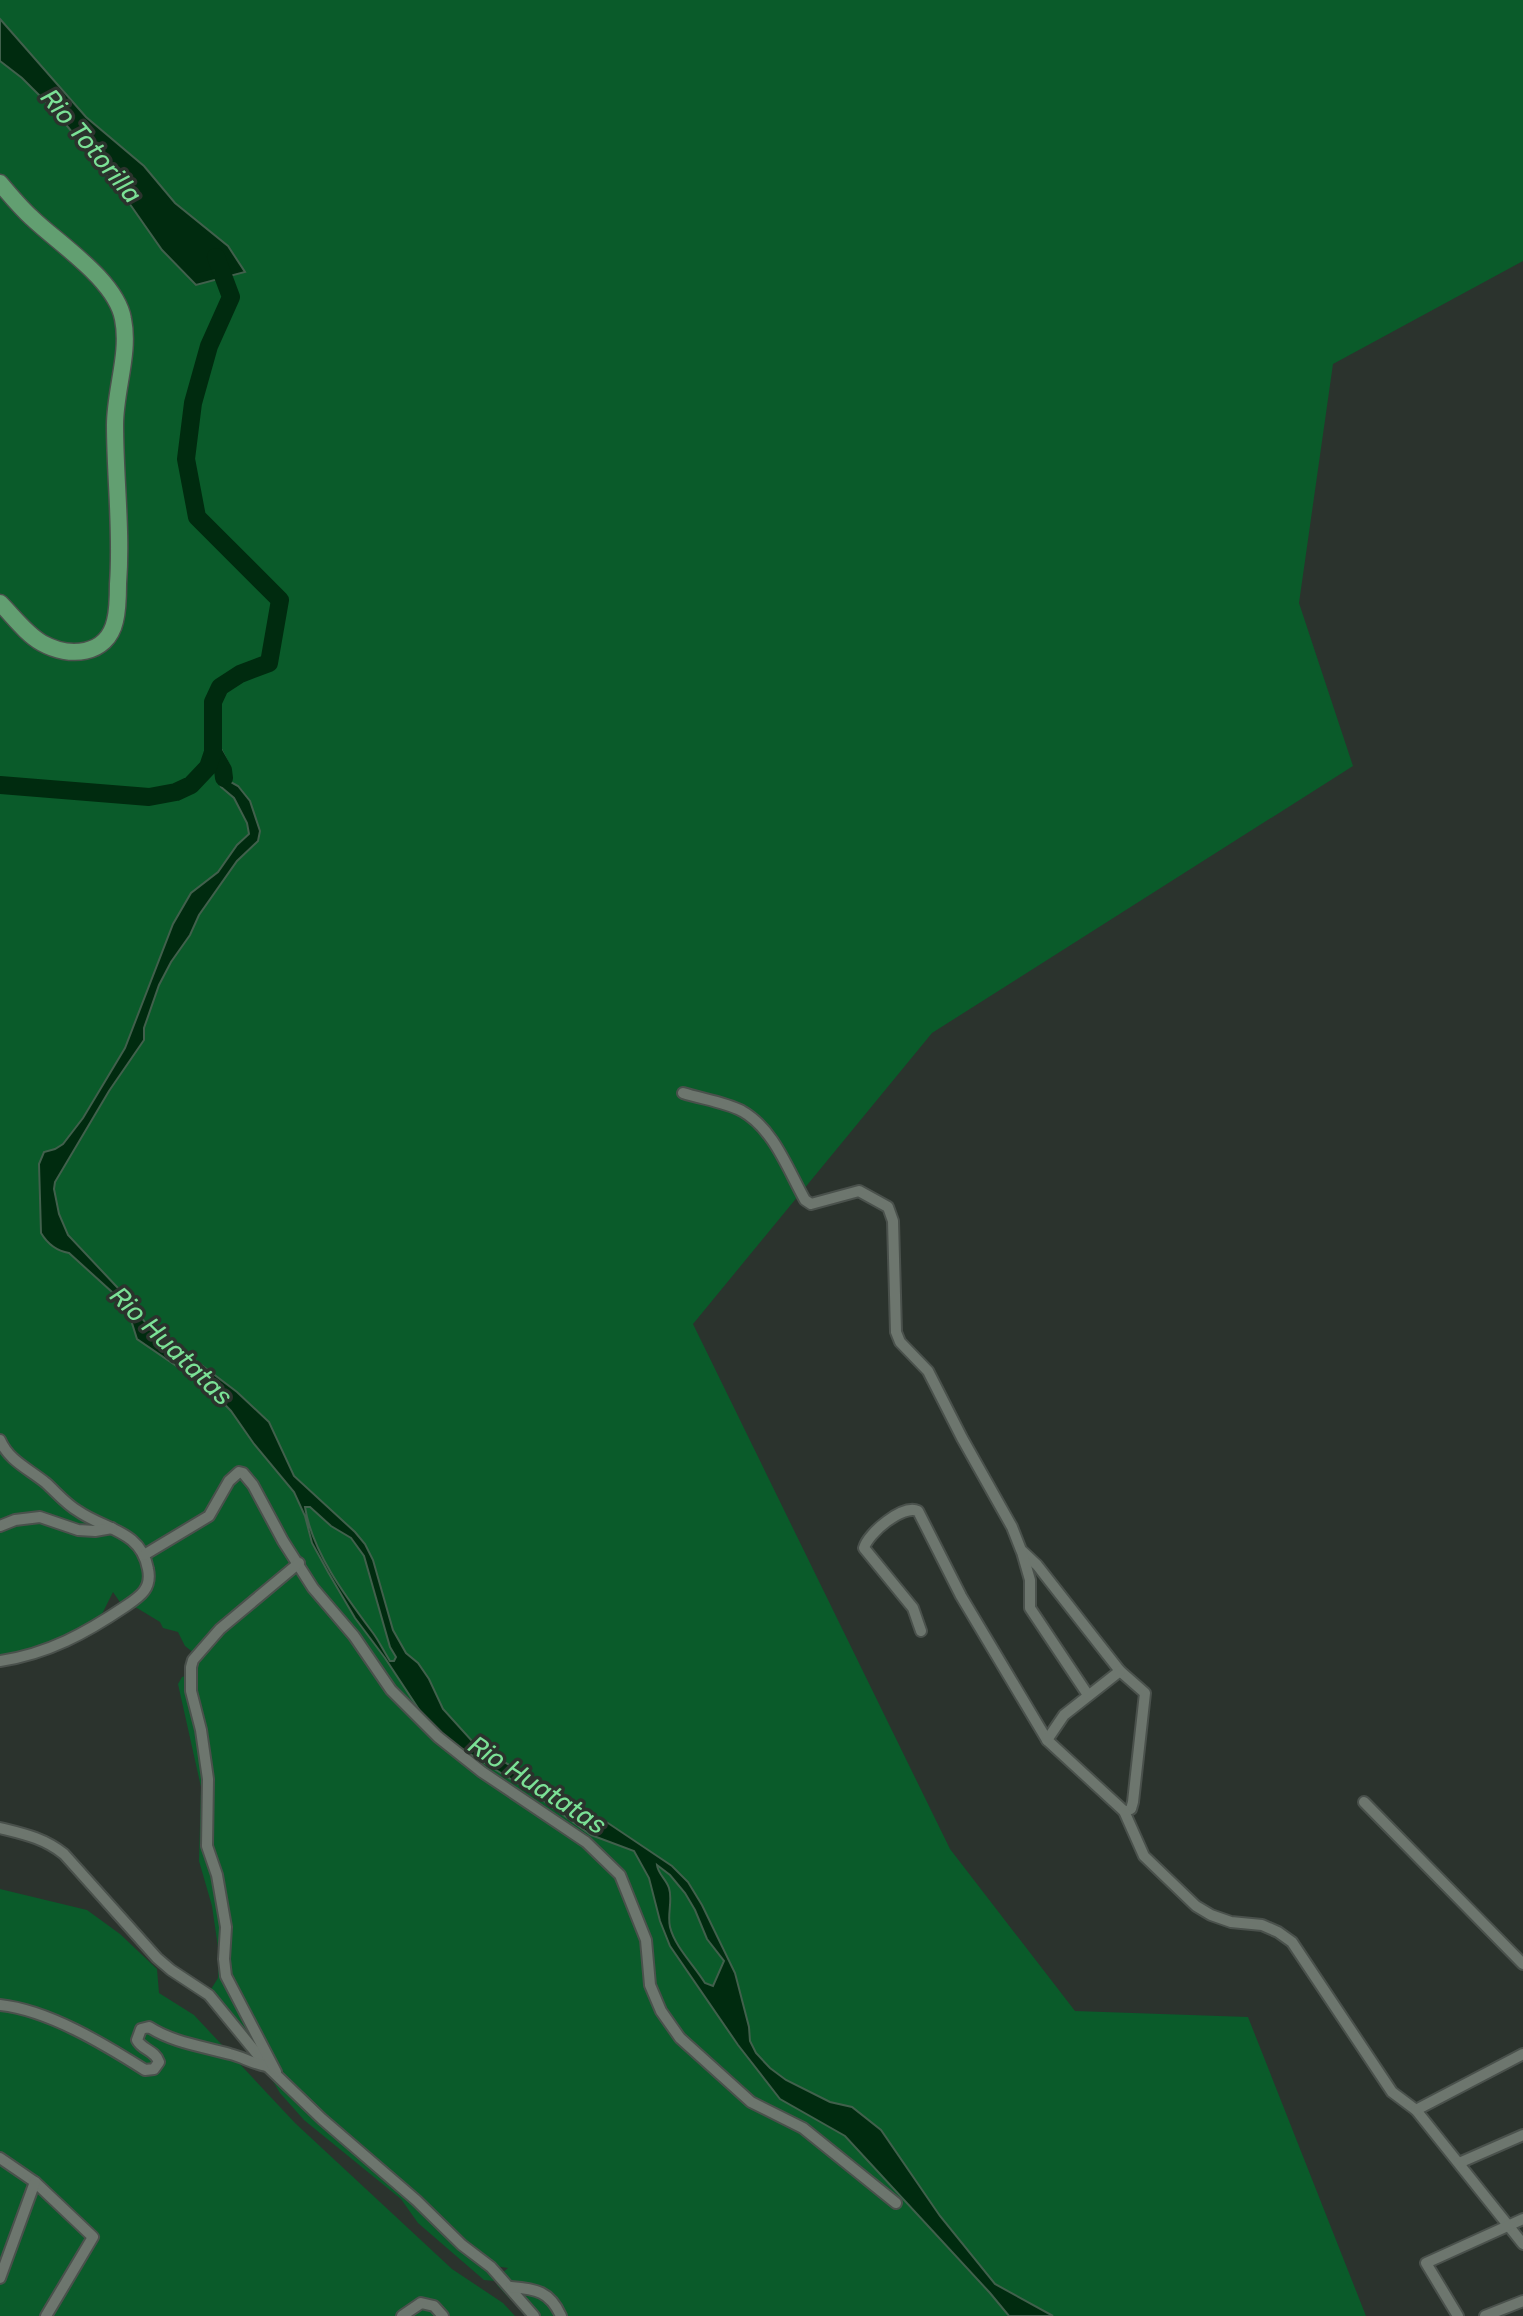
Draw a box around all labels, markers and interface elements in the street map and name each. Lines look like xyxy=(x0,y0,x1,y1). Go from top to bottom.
water label: Rio Totorilla xyxy=(34,82,148,210)
water label: Rio Huatatas xyxy=(103,1280,239,1412)
water label: Rio Huatatas xyxy=(462,1729,612,1841)

